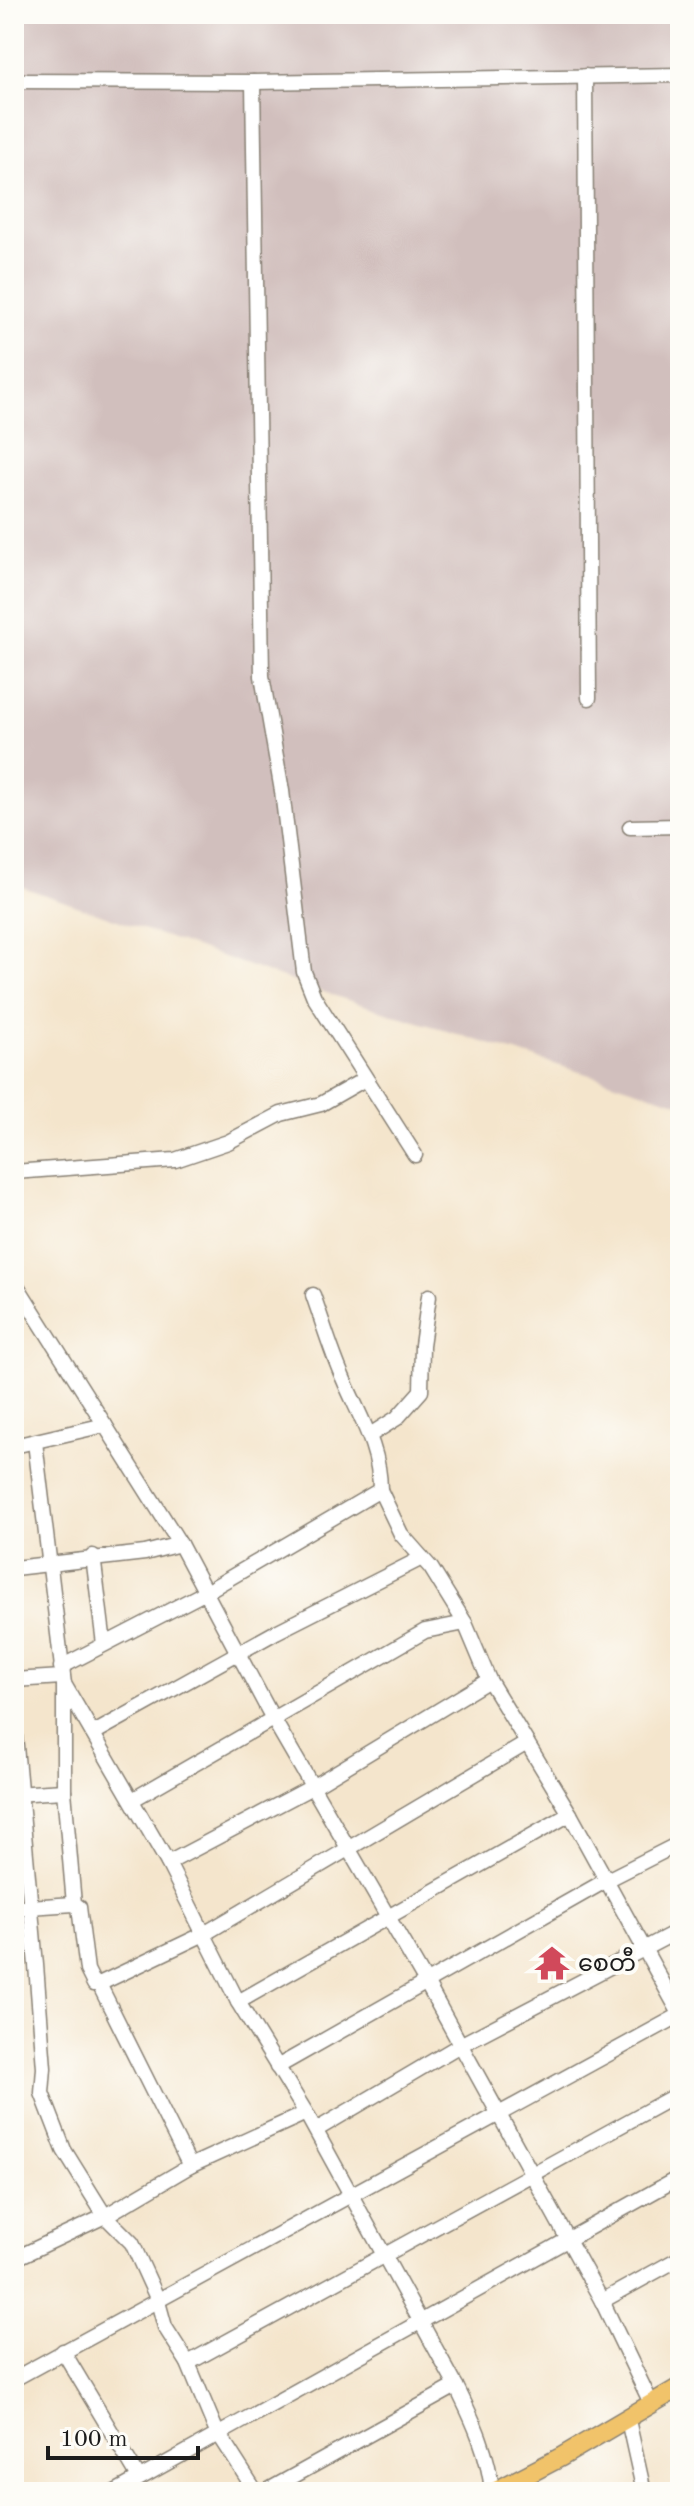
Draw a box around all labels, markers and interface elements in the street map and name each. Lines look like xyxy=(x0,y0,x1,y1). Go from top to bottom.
temple icon: စေတီ xyxy=(533,1944,571,1982)
place label: စေတီ xyxy=(578,1947,636,1977)
scale bar xyxy=(48,2410,198,2460)
text: 100 m xyxy=(60,2428,128,2452)

